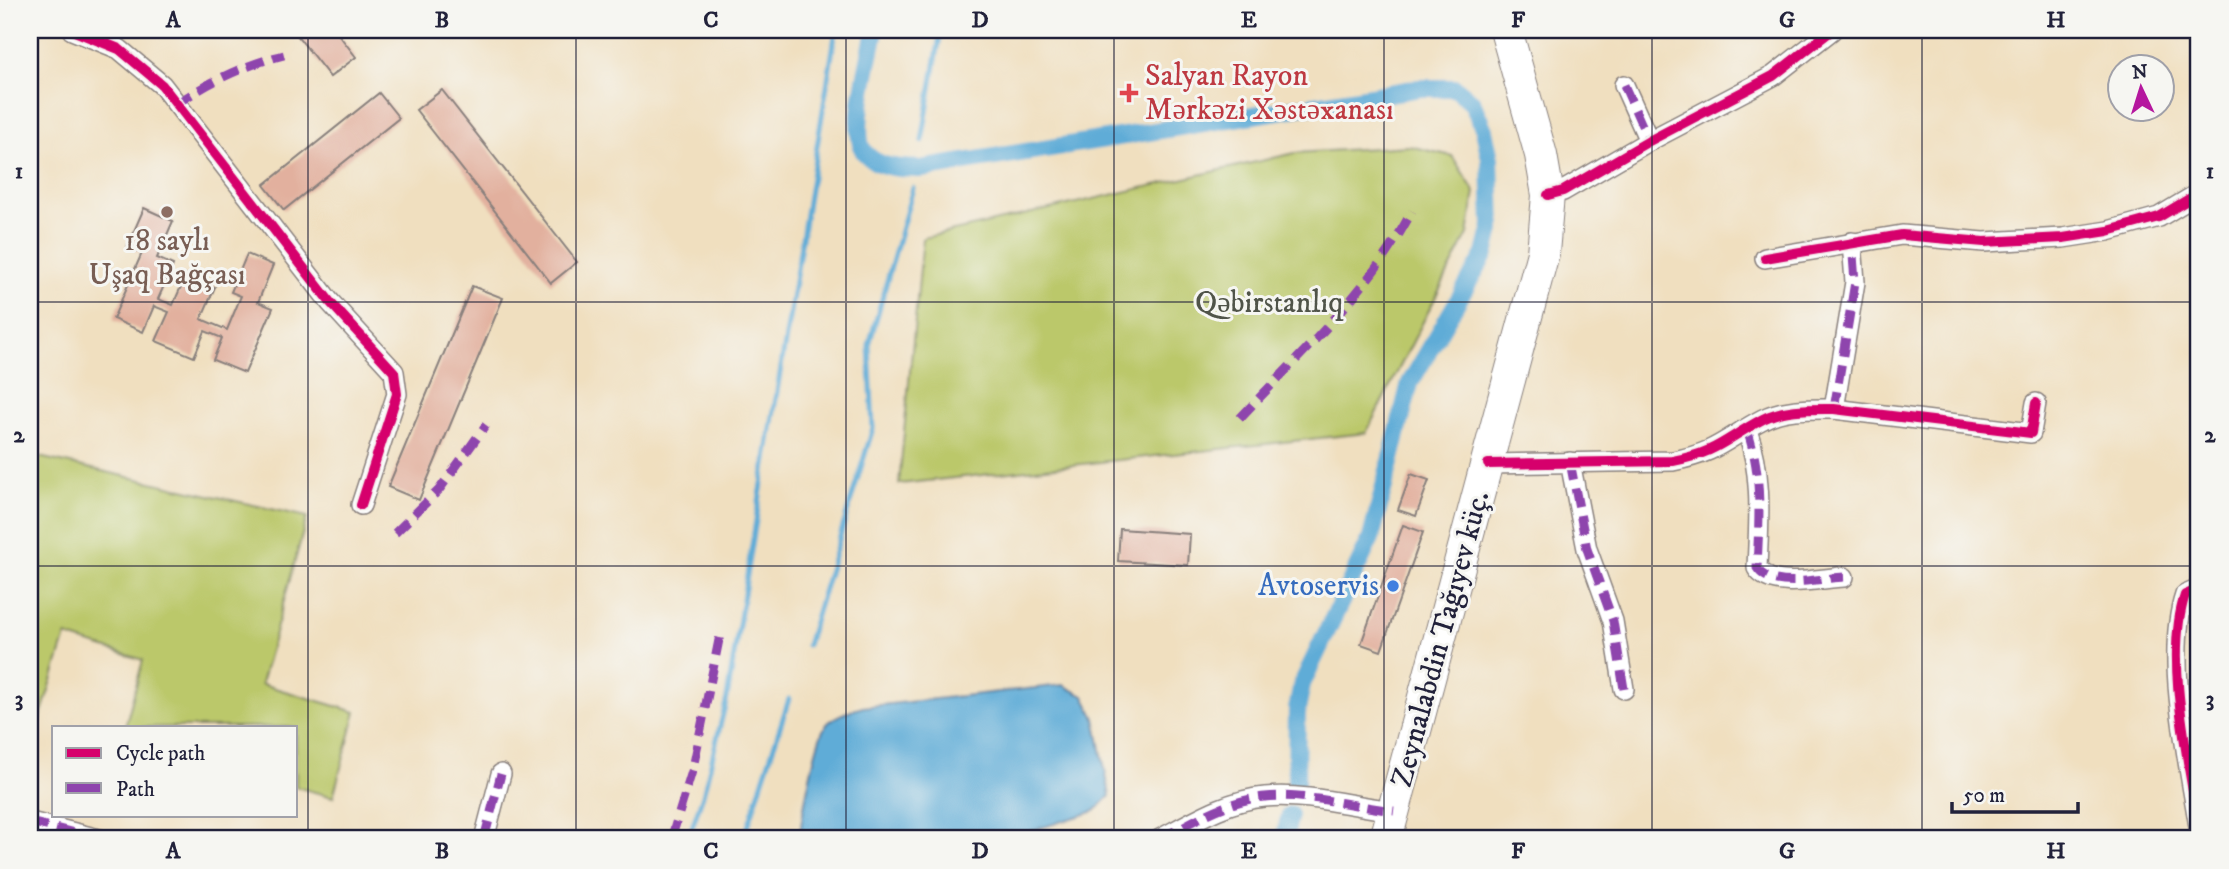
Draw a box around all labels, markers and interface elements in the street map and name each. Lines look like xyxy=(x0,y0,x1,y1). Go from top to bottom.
text: A xyxy=(165,6,182,35)
text: B xyxy=(435,6,449,35)
text: C xyxy=(703,6,719,35)
text: D xyxy=(971,6,989,35)
text: E xyxy=(1241,6,1257,35)
text: F xyxy=(1511,6,1526,35)
text: G xyxy=(1779,6,1795,35)
text: H xyxy=(2046,6,2066,35)
north arrow xyxy=(2106,52,2176,122)
place label: Salyan Rayon Mərkəzi Xəstəxanası xyxy=(1145,58,1394,129)
text: N xyxy=(2131,60,2149,85)
marker: Salyan Rayon Mərkəzi Xəstəxanası xyxy=(1119,83,1139,103)
text: 1 xyxy=(15,157,23,186)
text: 1 xyxy=(2206,157,2214,186)
marker: 18 saylı Uşaq Bağçası xyxy=(159,204,175,220)
place label: 18 saylı Uşaq Bağçası xyxy=(88,223,246,294)
park label: Qəbirstanlıq xyxy=(1195,285,1344,322)
text: 2 xyxy=(13,421,25,450)
text: 2 xyxy=(2204,421,2216,450)
street label: Zeynalabdin Tağıyev küç. xyxy=(1384,487,1498,791)
place label: Avtoservis xyxy=(1258,568,1379,605)
marker: Avtoservis xyxy=(1385,578,1401,594)
text: 3 xyxy=(15,685,23,714)
text: 3 xyxy=(2206,685,2214,714)
legend xyxy=(52,726,298,816)
text: Cycle path xyxy=(116,741,205,767)
scale bar xyxy=(1952,771,2078,815)
text: Path xyxy=(116,777,155,803)
text: 50 m xyxy=(1963,783,2005,809)
text: A xyxy=(165,837,182,866)
text: B xyxy=(435,837,449,866)
text: C xyxy=(703,837,719,866)
text: D xyxy=(971,837,989,866)
text: E xyxy=(1241,837,1257,866)
text: F xyxy=(1511,837,1526,866)
text: G xyxy=(1779,837,1795,866)
text: H xyxy=(2046,837,2066,866)

